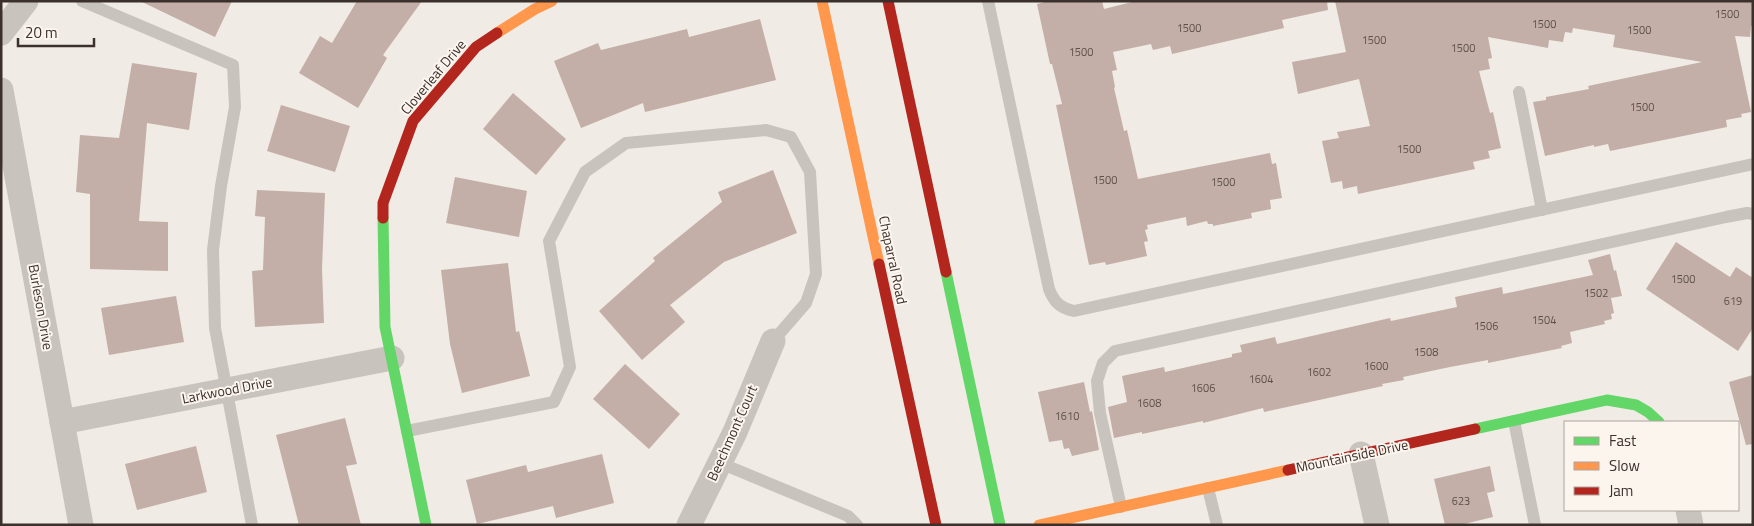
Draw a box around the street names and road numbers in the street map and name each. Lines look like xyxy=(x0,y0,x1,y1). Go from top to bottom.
street label: Cloverleaf Drive xyxy=(395,35,470,119)
street label: Chaparral Road xyxy=(874,214,913,306)
street label: Burleson Drive xyxy=(24,263,59,351)
street label: Larkwood Drive xyxy=(180,370,274,409)
street label: Beechmont Court xyxy=(701,381,762,484)
street label: Mountainside Drive xyxy=(1294,433,1410,478)

